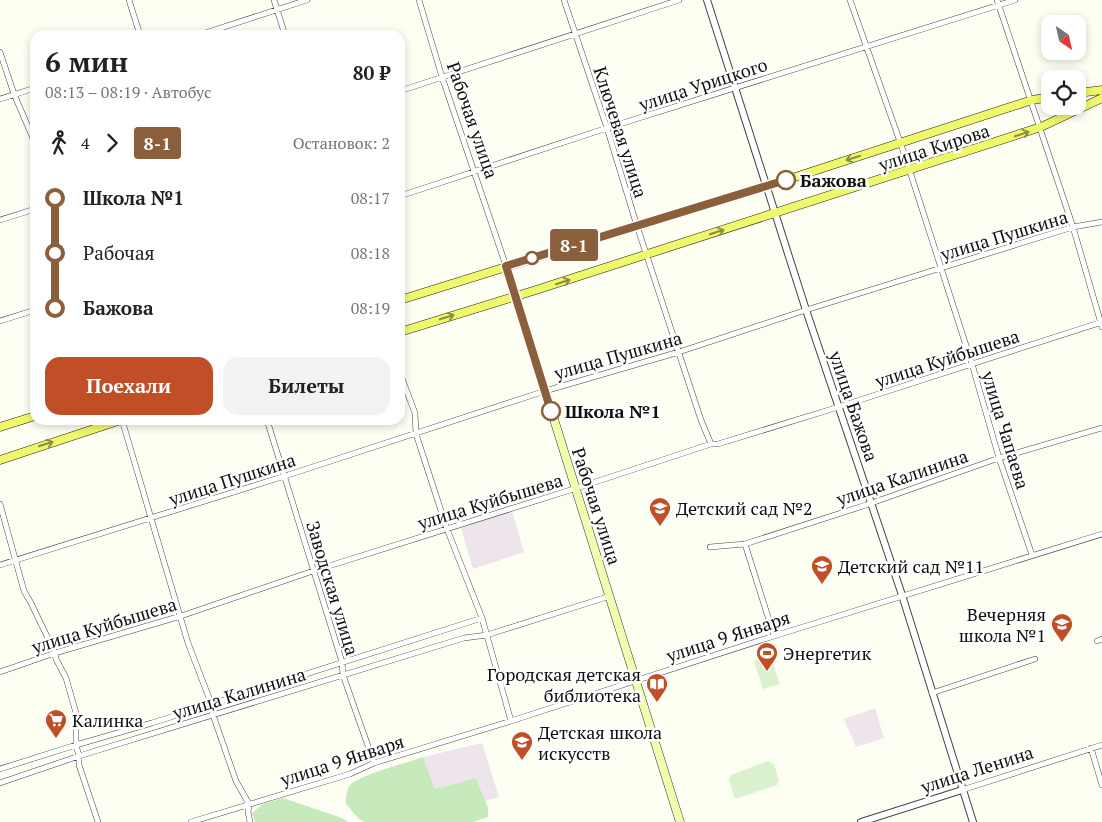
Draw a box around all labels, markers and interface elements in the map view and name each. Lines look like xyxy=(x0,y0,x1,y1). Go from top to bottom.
north arrow xyxy=(1041,15,1086,60)
map controls xyxy=(1041,15,1086,115)
text: 6 мин xyxy=(45,43,128,80)
street label: улица Урицкого xyxy=(635,52,770,116)
street label: Рабочая улица xyxy=(442,58,504,182)
text: 80 ₽ xyxy=(353,60,390,85)
street label: Ключевая улица xyxy=(589,63,653,201)
button: locate xyxy=(1041,70,1086,115)
text: 08:13 – 08:19 · Автобус xyxy=(45,81,211,103)
street label: улица Кирова xyxy=(874,118,993,177)
one-way arrow xyxy=(1013,128,1029,138)
icon: walk xyxy=(45,129,73,157)
icon: forward xyxy=(98,129,126,157)
text: 8-1 xyxy=(144,131,171,155)
text: 4 xyxy=(81,132,90,154)
text: Остановок: 2 xyxy=(293,132,390,154)
one-way arrow xyxy=(846,154,861,163)
place label: Бажова xyxy=(800,168,867,192)
marker: Бажова xyxy=(776,170,796,190)
text: Школа №1 xyxy=(83,185,184,210)
text: 08:17 xyxy=(351,187,390,209)
street label: улица Пушкина xyxy=(936,204,1071,266)
one-way arrow xyxy=(709,227,725,236)
line badge: 8-1 xyxy=(545,229,603,261)
text: 8-1 xyxy=(560,233,588,257)
text: Рабочая xyxy=(83,240,155,265)
text: 08:18 xyxy=(351,242,390,264)
unlabelled marker xyxy=(525,251,539,265)
one-way arrow xyxy=(554,276,570,286)
text: Бажова xyxy=(83,295,154,320)
text: 08:19 xyxy=(351,297,390,319)
one-way arrow xyxy=(438,312,454,322)
street label: улица Куйбышева xyxy=(871,323,1022,393)
street label: улица Пушкина xyxy=(550,325,685,385)
street label: улица Бажова xyxy=(824,347,884,464)
button: Поехали xyxy=(45,357,213,415)
button: Билеты xyxy=(223,357,390,415)
street label: улица Чапаева xyxy=(976,367,1035,492)
place label: Школа №1 xyxy=(565,399,661,423)
marker: Школа №1 xyxy=(541,401,561,421)
one-way arrow xyxy=(38,439,54,449)
street label: улица Калинина xyxy=(832,443,971,511)
street label: Рабочая улица xyxy=(567,444,627,568)
street label: улица Пушкина xyxy=(165,447,298,511)
street label: улица Куйбышева xyxy=(414,468,565,535)
school or university icon: Детский сад №2 xyxy=(648,496,672,527)
place label: Детский сад №2 xyxy=(676,496,813,520)
street label: Заводская улица xyxy=(301,518,365,658)
school or university icon: Детский сад №11 xyxy=(810,554,834,585)
place label: Детский сад №11 xyxy=(838,554,984,578)
street label: улица Куйбышева xyxy=(28,592,179,659)
place label: Вечерняя школа №1 xyxy=(959,602,1046,647)
street label: улица 9 Января xyxy=(662,605,793,668)
school or university icon: Вечерняя школа №1 xyxy=(1050,612,1074,643)
sports icon: Энергетик xyxy=(755,641,779,672)
place label: Энергетик xyxy=(783,641,871,665)
street label: улица Калинина xyxy=(169,661,308,725)
place label: Городская детская библиотека xyxy=(487,662,641,707)
library icon: Городская детская библиотека xyxy=(645,672,669,703)
supermarket icon: Калинка xyxy=(44,708,68,739)
place label: Калинка xyxy=(72,708,143,732)
place label: Детская школа искусств xyxy=(538,720,662,765)
street label: улица 9 Января xyxy=(276,729,407,792)
school or university icon: Детская школа искусств xyxy=(510,730,534,761)
street label: улица Ленина xyxy=(917,740,1036,799)

